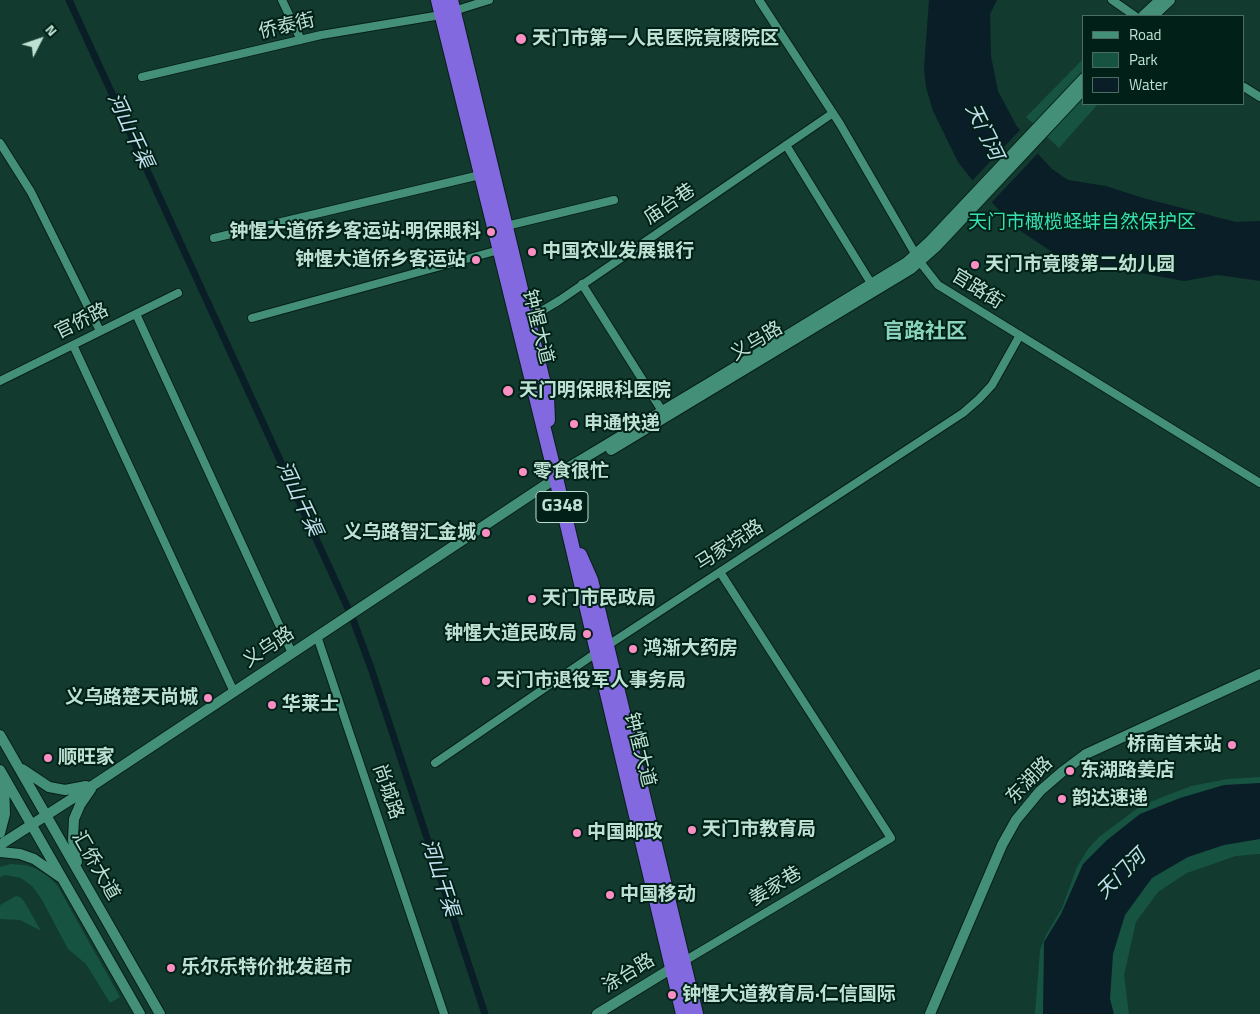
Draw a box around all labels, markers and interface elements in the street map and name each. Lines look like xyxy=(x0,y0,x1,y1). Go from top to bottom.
street label: 侨泰街 xyxy=(257,9,317,45)
north arrow xyxy=(15,15,65,65)
legend xyxy=(1082,15,1245,105)
text: N xyxy=(41,19,63,40)
text: Road xyxy=(1129,23,1161,46)
place label: 天门市第一人民医院竟陵院区 xyxy=(532,28,779,50)
marker: 天门市第一人民医院竟陵院区 xyxy=(514,32,528,46)
text: Park xyxy=(1129,48,1158,71)
text: Water xyxy=(1129,73,1168,96)
water label: 河山干渠 xyxy=(101,90,157,172)
water label: 天门河 xyxy=(959,100,1007,164)
street label: 庙台巷 xyxy=(640,180,700,230)
park label: 天门市橄榄蛏蚌自然保护区 xyxy=(968,212,1196,234)
place label: 钟惺大道侨乡客运站·明保眼科 xyxy=(229,221,481,243)
marker: 钟惺大道侨乡客运站·明保眼科 xyxy=(485,226,497,238)
place label: 中国农业发展银行 xyxy=(542,241,694,263)
marker: 中国农业发展银行 xyxy=(526,246,538,258)
place label: 钟惺大道侨乡客运站 xyxy=(295,249,466,271)
marker: 钟惺大道侨乡客运站 xyxy=(470,254,482,266)
place label: 天门市竟陵第二幼儿园 xyxy=(985,254,1175,276)
marker: 天门市竟陵第二幼儿园 xyxy=(969,259,981,271)
street label: 官路街 xyxy=(947,265,1007,315)
street label: 钟惺大道 xyxy=(517,287,557,367)
street label: 官侨路 xyxy=(51,299,113,345)
street label: 义乌路 xyxy=(727,318,787,366)
district label: 官路社区 xyxy=(883,320,967,346)
place label: 天门明保眼科医院 xyxy=(519,380,671,402)
marker: 天门明保眼科医院 xyxy=(501,384,515,398)
place label: 申通快递 xyxy=(584,413,660,435)
marker: 申通快递 xyxy=(568,418,580,430)
water label: 河山干渠 xyxy=(270,458,326,540)
place label: 零食很忙 xyxy=(533,461,609,483)
marker: 零食很忙 xyxy=(517,466,529,478)
road number: G348 xyxy=(536,492,588,522)
street label: 马家垸路 xyxy=(692,516,768,576)
place label: 义乌路智汇金城 xyxy=(343,522,476,544)
marker: 义乌路智汇金城 xyxy=(480,527,492,539)
place label: 天门市民政局 xyxy=(542,588,656,610)
marker: 天门市民政局 xyxy=(526,593,538,605)
street label: 义乌路 xyxy=(239,623,299,673)
place label: 钟惺大道民政局 xyxy=(444,623,577,645)
marker: 钟惺大道民政局 xyxy=(581,628,593,640)
place label: 鸿渐大药房 xyxy=(643,638,738,660)
marker: 鸿渐大药房 xyxy=(627,643,639,655)
place label: 天门市退役军人事务局 xyxy=(496,670,686,692)
marker: 天门市退役军人事务局 xyxy=(480,675,492,687)
place label: 义乌路楚天尚城 xyxy=(65,687,198,709)
marker: 义乌路楚天尚城 xyxy=(202,692,214,704)
place label: 华莱士 xyxy=(282,694,339,716)
marker: 华莱士 xyxy=(266,699,278,711)
street label: 钟惺大道 xyxy=(619,710,659,790)
place label: 桥南首末站 xyxy=(1127,734,1222,756)
marker: 桥南首末站 xyxy=(1226,739,1238,751)
place label: 顺旺家 xyxy=(58,747,115,769)
marker: 顺旺家 xyxy=(42,752,54,764)
street label: 东湖路 xyxy=(1002,753,1058,809)
place label: 东湖路姜店 xyxy=(1080,760,1175,782)
street label: 尚城路 xyxy=(367,761,407,823)
marker: 东湖路姜店 xyxy=(1064,765,1076,777)
place label: 韵达速递 xyxy=(1072,788,1148,810)
marker: 韵达速递 xyxy=(1056,793,1068,805)
place label: 天门市教育局 xyxy=(702,819,816,841)
place label: 中国邮政 xyxy=(587,822,663,844)
marker: 天门市教育局 xyxy=(686,824,698,836)
street label: 汇侨大道 xyxy=(66,827,124,905)
marker: 中国邮政 xyxy=(571,827,583,839)
water label: 河山干渠 xyxy=(415,836,463,920)
water label: 天门河 xyxy=(1092,845,1152,905)
street label: 姜家巷 xyxy=(746,863,806,911)
place label: 中国移动 xyxy=(620,884,696,906)
marker: 中国移动 xyxy=(604,889,616,901)
street label: 涂台路 xyxy=(599,950,659,998)
place label: 乐尔乐特价批发超市 xyxy=(181,957,352,979)
marker: 乐尔乐特价批发超市 xyxy=(165,962,177,974)
place label: 钟惺大道教育局·仁信国际 xyxy=(682,984,896,1006)
marker: 钟惺大道教育局·仁信国际 xyxy=(666,989,678,1001)

